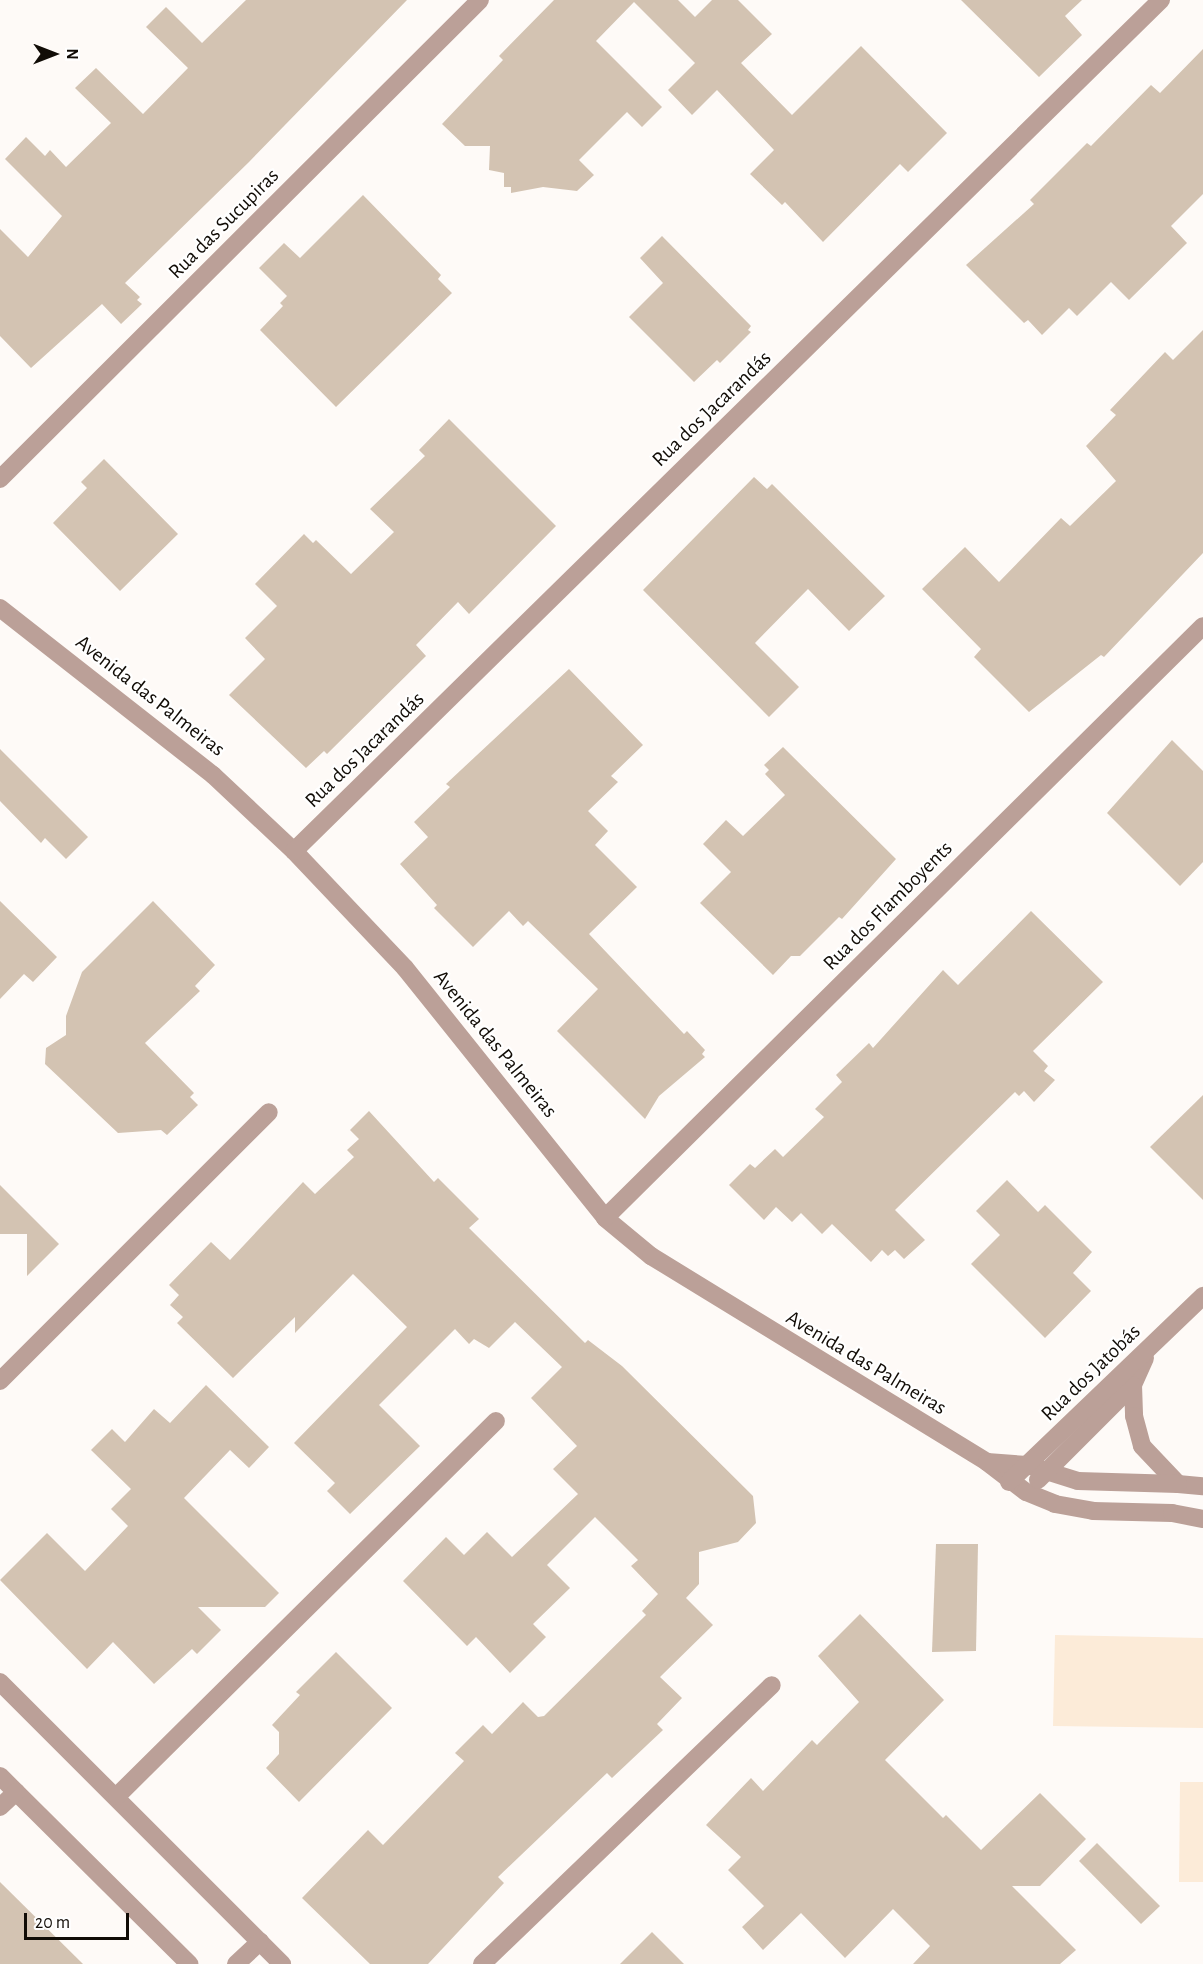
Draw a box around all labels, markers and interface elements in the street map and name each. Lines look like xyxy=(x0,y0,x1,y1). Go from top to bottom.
north arrow xyxy=(24,24,84,84)
text: N xyxy=(64,48,80,60)
street label: Rua das Sucupiras xyxy=(163,163,285,285)
street label: Rua dos Jacarandás xyxy=(647,346,777,472)
street label: Avenida das Palmeiras xyxy=(70,630,230,762)
street label: Rua dos Jacarandás xyxy=(300,687,430,813)
street label: Rua dos Flamboyents xyxy=(818,836,958,976)
street label: Avenida das Palmeiras xyxy=(428,965,562,1123)
street label: Avenida das Palmeiras xyxy=(781,1305,951,1421)
street label: Rua dos Jatobás xyxy=(1036,1319,1146,1427)
scale bar xyxy=(27,1901,132,1939)
text: 20 m xyxy=(35,1914,70,1932)

